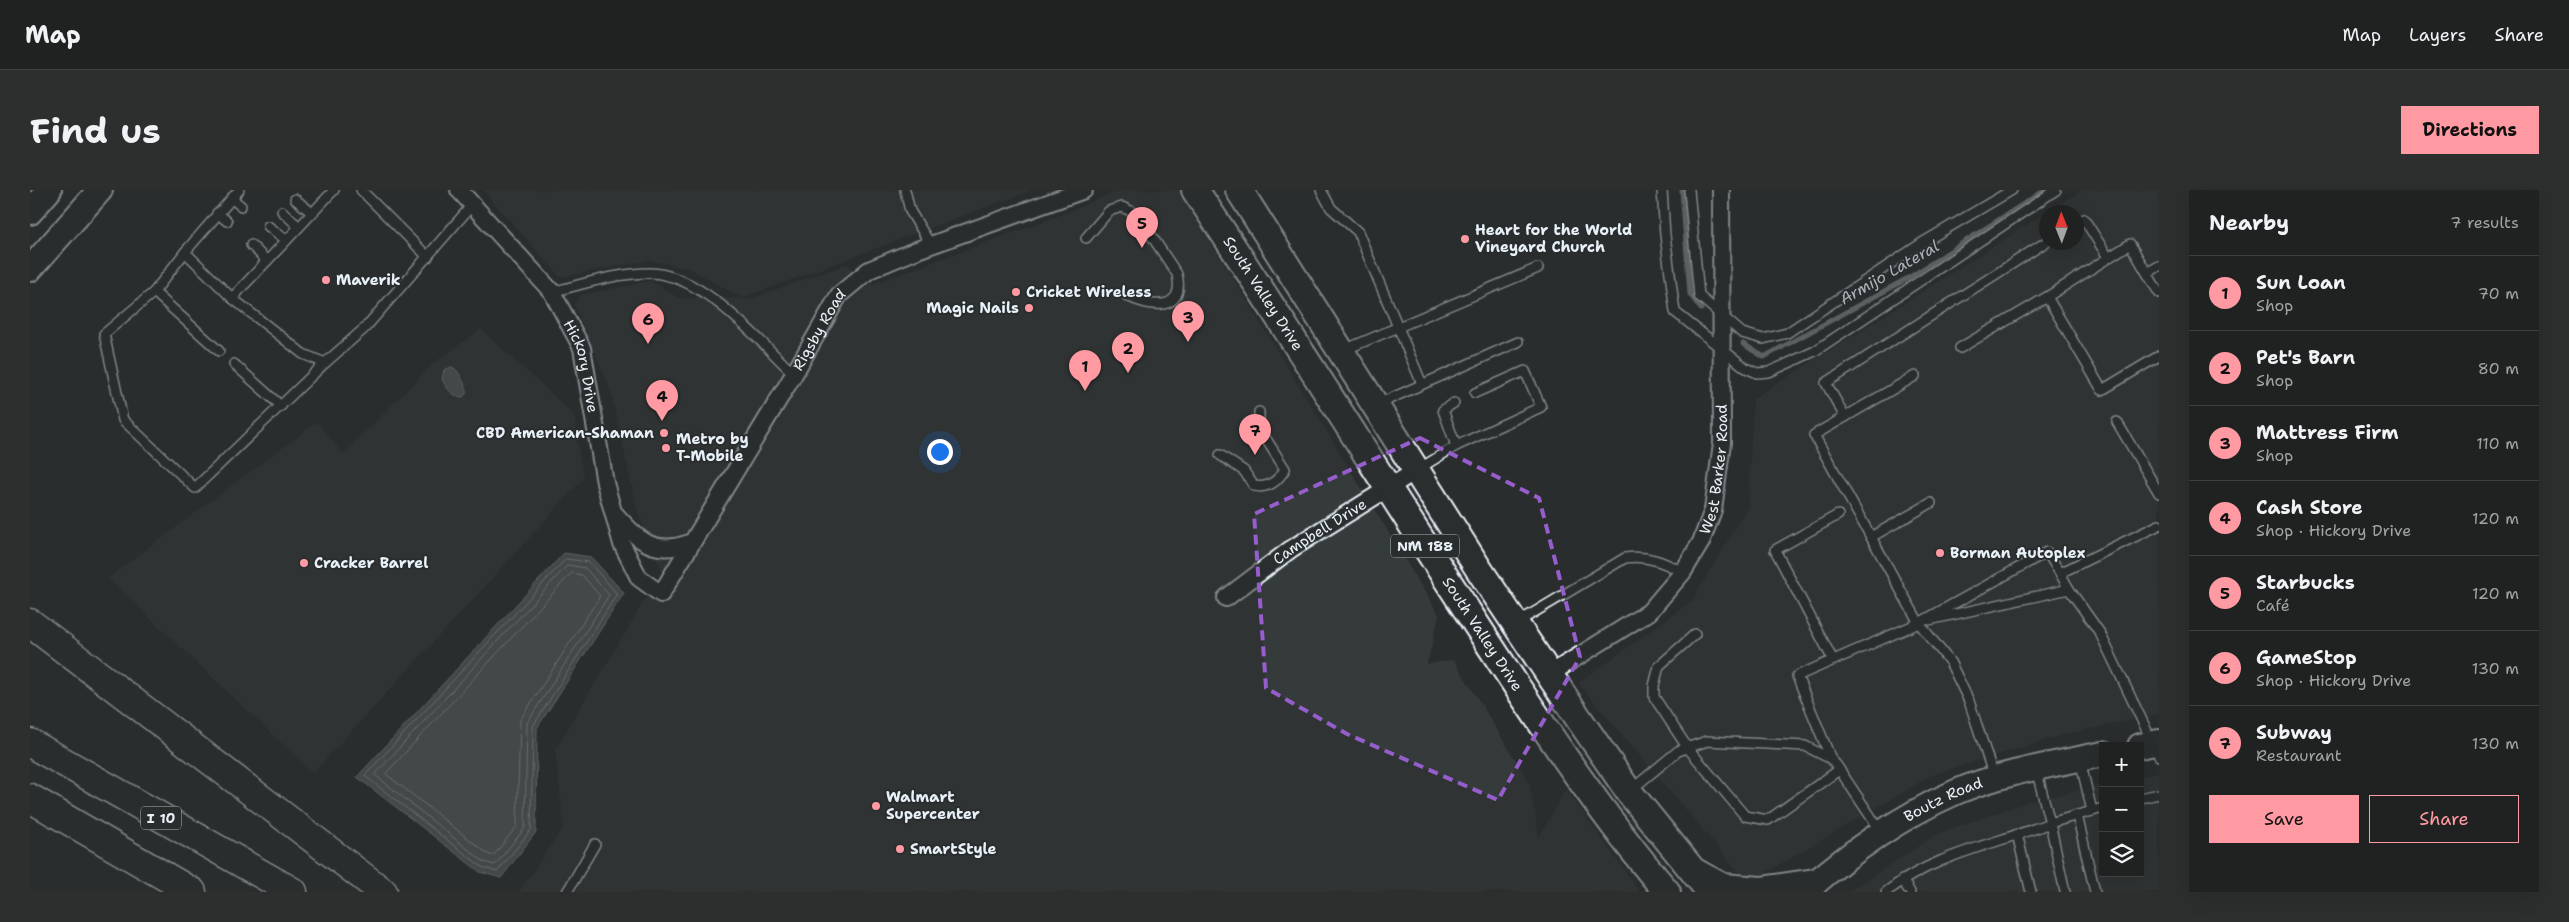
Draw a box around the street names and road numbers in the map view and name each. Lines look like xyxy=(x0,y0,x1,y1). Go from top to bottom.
street label: South Valley Drive xyxy=(1219,232,1308,355)
street label: Rigsby Road xyxy=(788,284,850,374)
street label: Hickory Drive xyxy=(559,316,603,414)
street label: West Barker Road xyxy=(1695,404,1732,537)
street label: Campbell Drive xyxy=(1269,494,1370,569)
road number: NM 188 xyxy=(1391,534,1459,558)
street label: South Valley Drive xyxy=(1438,573,1527,695)
street label: Boutz Road xyxy=(1900,773,1986,827)
road number: I 10 xyxy=(141,806,181,830)

